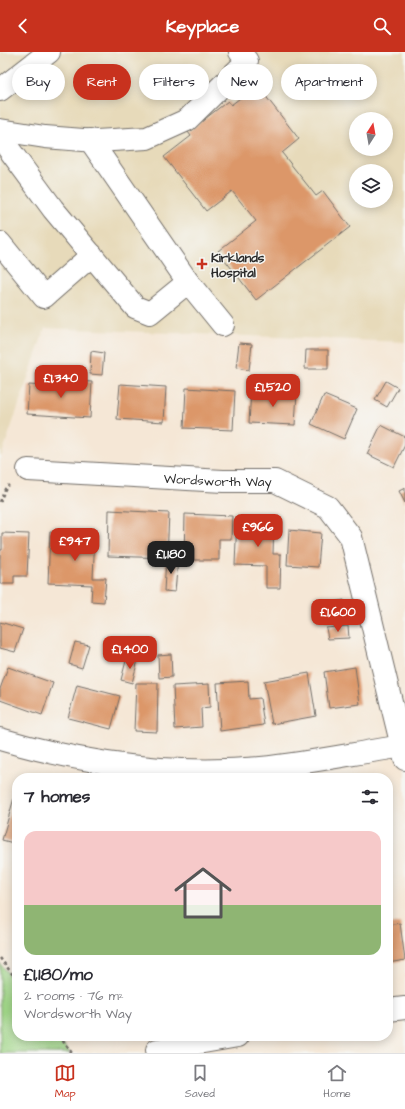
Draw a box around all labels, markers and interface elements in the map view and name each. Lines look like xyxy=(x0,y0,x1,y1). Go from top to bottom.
text: Keyplace xyxy=(166,14,239,39)
icon: back xyxy=(12,15,34,37)
icon: search xyxy=(371,15,393,37)
chip: Buy xyxy=(12,64,65,100)
chip: Rent xyxy=(73,64,131,100)
chip: Filters xyxy=(139,64,209,100)
chip: New xyxy=(217,64,273,100)
chip: Apartment xyxy=(281,64,377,100)
north arrow xyxy=(349,112,393,156)
map controls xyxy=(349,112,393,208)
button: layers xyxy=(349,164,393,208)
place label: Kirklands Hospital xyxy=(211,249,265,283)
marker: Kirklands Hospital xyxy=(196,258,208,270)
pin: £1,340 xyxy=(28,365,94,399)
text: £1,340 xyxy=(44,369,78,387)
pin: £1,520 xyxy=(240,374,306,408)
text: £1,520 xyxy=(255,378,291,396)
street label: Wordsworth Way xyxy=(163,470,272,492)
pin: £966 xyxy=(234,514,282,548)
text: £966 xyxy=(243,518,273,536)
pin: £947 xyxy=(51,528,99,562)
text: £947 xyxy=(59,532,91,550)
pin: £1,180 xyxy=(138,541,204,575)
text: £1,180 xyxy=(156,545,186,563)
pin: £1,600 xyxy=(305,599,371,633)
text: £1,600 xyxy=(320,603,356,621)
pin: £1,400 xyxy=(97,636,163,670)
text: £1,400 xyxy=(112,640,148,658)
text: 7 homes xyxy=(24,785,90,809)
icon: filters xyxy=(359,786,381,808)
icon: home xyxy=(167,857,239,929)
text: £1,180/mo xyxy=(24,963,93,987)
text: 2 rooms · 76 m² xyxy=(24,987,124,1005)
text: Wordsworth Way xyxy=(24,1005,132,1023)
tab: Map xyxy=(54,1062,76,1101)
tab: Saved xyxy=(185,1062,215,1101)
tab: Home xyxy=(323,1062,351,1101)

